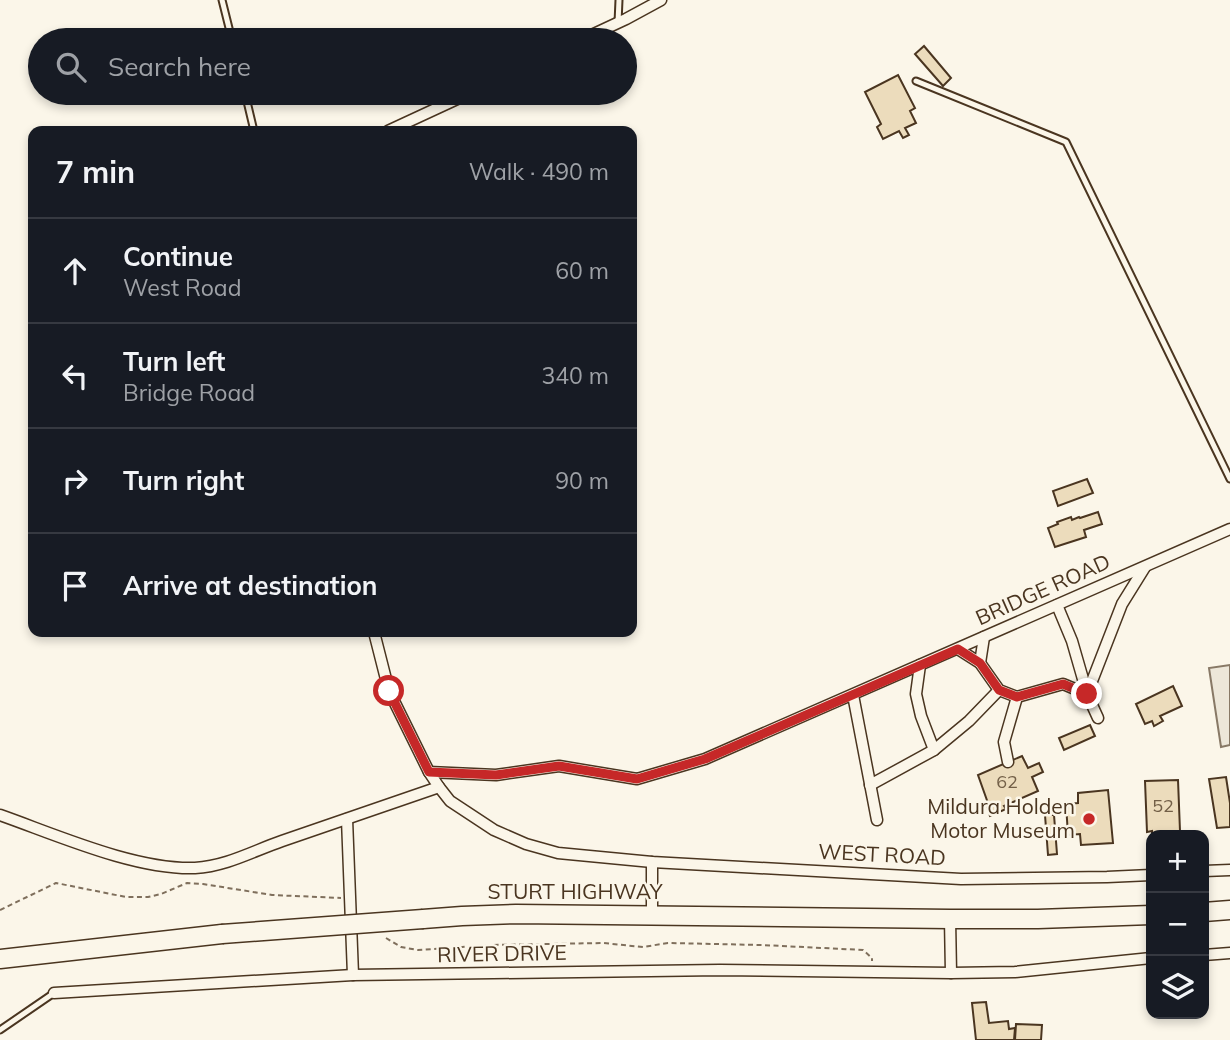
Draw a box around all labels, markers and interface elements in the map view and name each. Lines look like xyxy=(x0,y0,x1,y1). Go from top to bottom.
search box xyxy=(28,28,637,105)
icon: search xyxy=(52,48,90,86)
text: Search here xyxy=(108,50,251,83)
text: 7 min xyxy=(56,153,135,191)
text: Walk · 490 m xyxy=(469,157,609,186)
text: Continue xyxy=(123,240,233,273)
icon: ahead xyxy=(56,252,94,290)
text: 60 m xyxy=(555,256,609,285)
text: West Road xyxy=(123,273,241,302)
text: Turn left xyxy=(123,345,225,378)
icon: left xyxy=(56,357,94,395)
text: 340 m xyxy=(541,361,609,390)
text: Bridge Road xyxy=(123,378,255,407)
icon: right xyxy=(56,462,94,500)
text: Turn right xyxy=(123,464,244,497)
text: 90 m xyxy=(555,466,609,495)
street label: BRIDGE ROAD xyxy=(971,548,1114,630)
icon: arrive xyxy=(56,567,94,605)
text: Arrive at destination xyxy=(123,569,378,602)
route start xyxy=(373,675,404,706)
route end xyxy=(1071,678,1102,709)
house number: 62 xyxy=(996,770,1018,793)
place label: Mildura Holden Motor Museum xyxy=(927,793,1075,843)
house number: 52 xyxy=(1152,794,1174,817)
marker: Mildura Holden Motor Museum xyxy=(1081,811,1097,827)
map controls xyxy=(1146,830,1209,1019)
button: + xyxy=(1146,830,1209,893)
street label: WEST ROAD xyxy=(817,838,947,870)
street label: STURT HIGHWAY xyxy=(487,878,663,904)
button: − xyxy=(1146,893,1209,956)
street label: RIVER DRIVE xyxy=(437,939,567,967)
button: layers xyxy=(1146,956,1209,1019)

